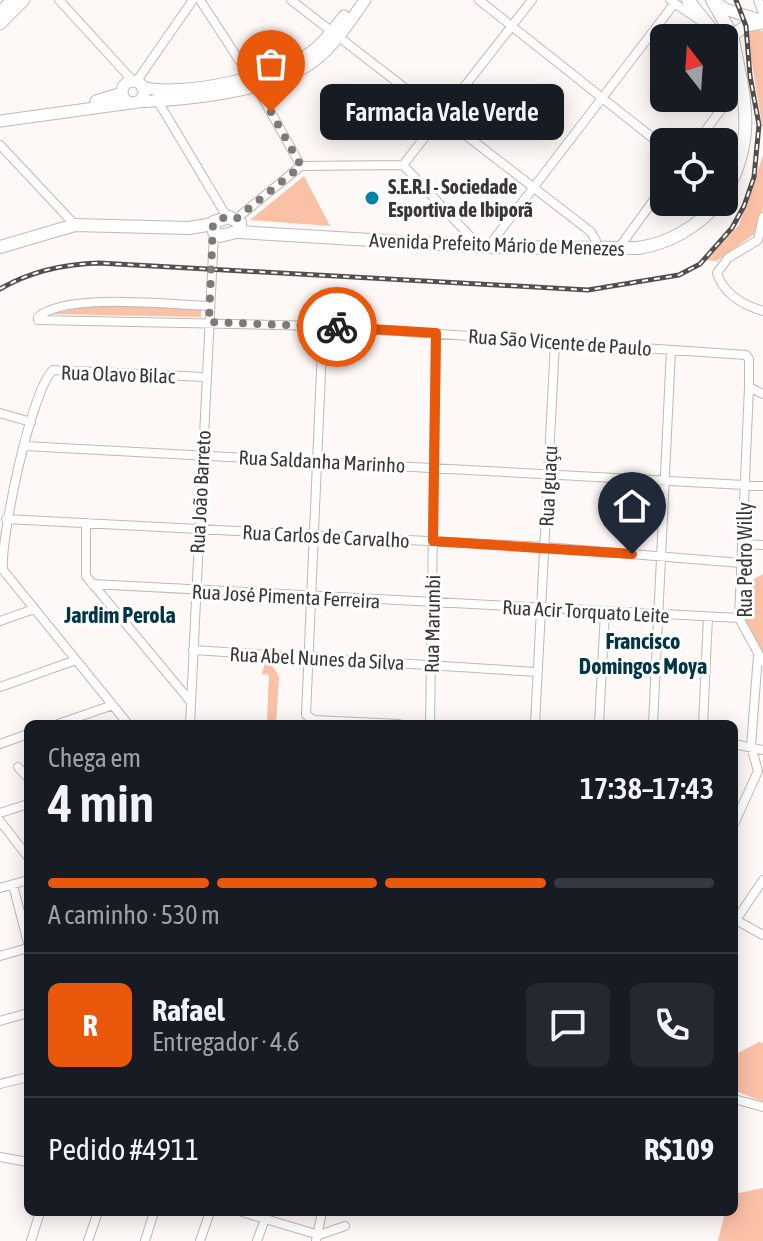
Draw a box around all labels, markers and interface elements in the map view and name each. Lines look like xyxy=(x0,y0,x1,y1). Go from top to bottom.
north arrow xyxy=(650,24,738,112)
map controls xyxy=(650,24,738,216)
pin xyxy=(237,30,305,112)
icon: bag xyxy=(249,42,293,86)
callout: Farmacia Vale Verde xyxy=(319,84,563,140)
text: Farmacia Vale Verde xyxy=(345,97,539,127)
button: locate xyxy=(650,128,738,216)
place label: S.E.R.I - Sociedade Esportiva de Ibiporã xyxy=(388,175,533,221)
marker: S.E.R.I - Sociedade Esportiva de Ibiporã xyxy=(363,189,381,207)
street label: Avenida Prefeito Mário de Menezes xyxy=(369,228,625,260)
courier xyxy=(297,287,377,367)
icon: bike xyxy=(315,305,359,349)
street label: Rua São Vicente de Paulo xyxy=(468,324,652,360)
street label: Rua Olavo Bilac xyxy=(61,361,176,388)
street label: Rua João Barreto xyxy=(185,430,215,554)
street label: Rua Saldanha Marinho xyxy=(238,445,406,477)
street label: Rua Iguaçu xyxy=(534,445,562,527)
pin xyxy=(598,472,666,554)
icon: home xyxy=(610,484,654,528)
street label: Rua Pedro Willy xyxy=(733,502,756,618)
street label: Rua Carlos de Carvalho xyxy=(242,520,410,552)
street label: Rua Marumbi xyxy=(420,575,444,673)
street label: Rua José Pimenta Ferreira xyxy=(191,580,381,612)
street label: Rua Acir Torquato Leite xyxy=(502,595,670,627)
district label: Jardim Perola xyxy=(63,602,176,628)
district label: Francisco Domingos Moya xyxy=(579,628,707,679)
street label: Rua Abel Nunes da Silva xyxy=(229,642,405,674)
text: Chega em xyxy=(48,743,141,773)
text: 17:38–17:43 xyxy=(580,771,714,805)
text: 4 min xyxy=(48,773,154,833)
text: A caminho · 530 m xyxy=(48,900,220,930)
button: chat xyxy=(526,983,610,1067)
button: phone xyxy=(630,983,714,1067)
text: Rafael xyxy=(152,993,225,1027)
text: R xyxy=(83,1008,98,1042)
text: Entregador · 4.6 xyxy=(152,1027,299,1057)
text: Pedido #4911 xyxy=(48,1132,199,1166)
text: R$109 xyxy=(644,1132,714,1166)

